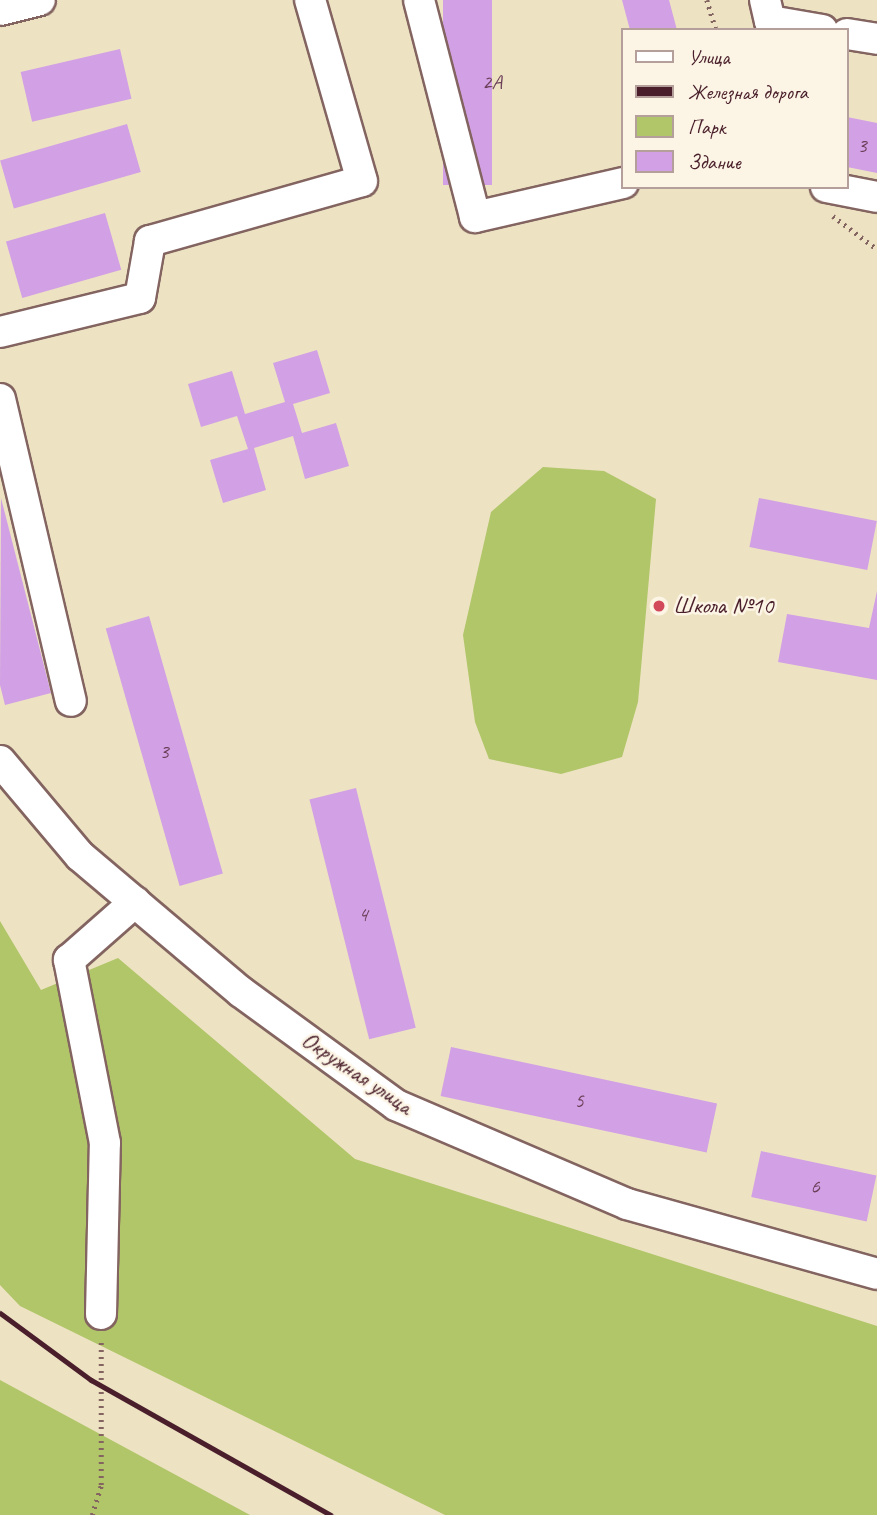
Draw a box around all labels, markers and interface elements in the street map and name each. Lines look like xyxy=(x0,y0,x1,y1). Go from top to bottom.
legend xyxy=(622,28,849,189)
text: Улица xyxy=(688,44,730,70)
house number: 2А xyxy=(482,69,502,95)
text: Железная дорога xyxy=(688,79,808,105)
text: Парк xyxy=(688,114,725,140)
house number: 3 xyxy=(857,132,867,158)
text: Здание xyxy=(688,149,741,175)
place label: Школа №10 xyxy=(673,592,773,620)
marker: Школа №10 xyxy=(651,598,667,614)
house number: 3 xyxy=(159,738,169,764)
house number: 4 xyxy=(358,901,368,927)
street label: Окружная улица xyxy=(296,1025,418,1121)
house number: 5 xyxy=(574,1087,584,1113)
house number: 6 xyxy=(810,1173,820,1199)

